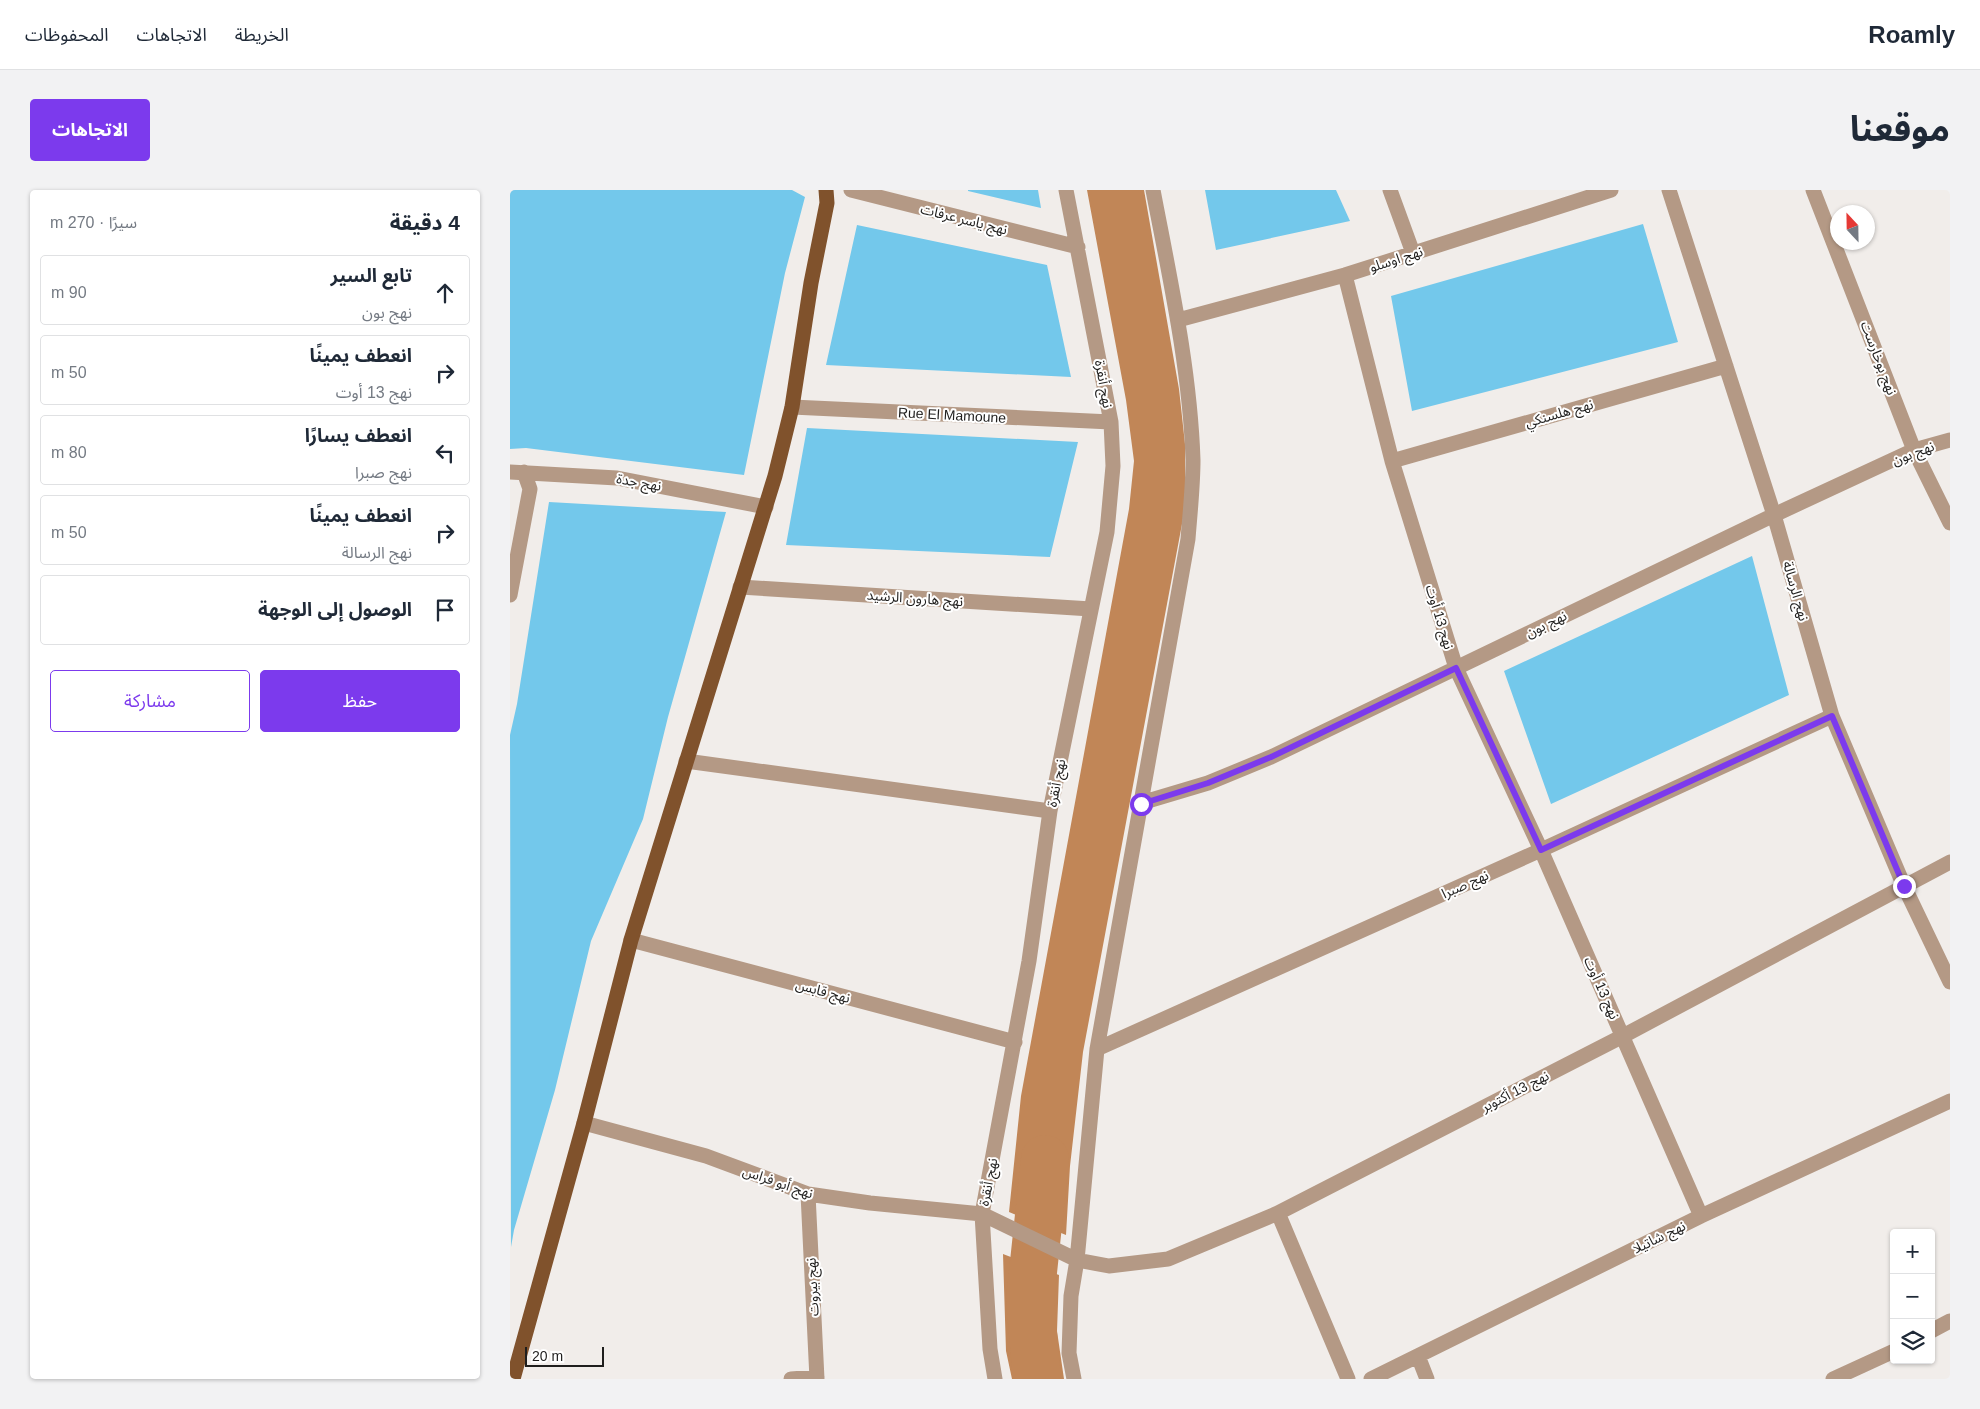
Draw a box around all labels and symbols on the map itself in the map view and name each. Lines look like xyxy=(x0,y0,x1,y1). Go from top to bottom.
street label: نهج ياسر عرفات xyxy=(918,200,1009,240)
north arrow xyxy=(1830,205,1875,250)
street label: نهج اوسلو xyxy=(1367,243,1426,278)
street label: نهج بوخارست xyxy=(1855,319,1900,398)
street label: نهج أنقرة xyxy=(1089,359,1117,410)
street label: نهج هلسنكي xyxy=(1523,396,1596,433)
street label: Rue El Mamoune xyxy=(898,404,1007,426)
street label: نهج بون xyxy=(1890,438,1938,471)
street label: نهج جدة xyxy=(615,470,663,497)
street label: نهج الرسالة xyxy=(1777,559,1812,624)
street label: نهج 13 أوت xyxy=(1420,583,1458,652)
street label: نهج هارون الرشيد xyxy=(866,587,964,612)
street label: نهج بون xyxy=(1523,607,1571,643)
street label: نهج أنقرة xyxy=(1043,757,1071,809)
route start xyxy=(1130,793,1153,816)
street label: نهج صبرا xyxy=(1439,866,1492,904)
route end xyxy=(1893,875,1916,898)
street label: نهج 13 أوت xyxy=(1578,954,1624,1023)
street label: نهج قابس xyxy=(793,976,852,1009)
street label: نهج 13 أكتوبر xyxy=(1477,1066,1553,1118)
street label: نهج أنقرة xyxy=(975,1156,1003,1208)
street label: نهج أبو فراس xyxy=(740,1162,816,1204)
street label: نهج شاتيلا xyxy=(1630,1217,1690,1259)
street label: نهج بيروت xyxy=(802,1257,825,1317)
scale bar xyxy=(525,1344,604,1367)

